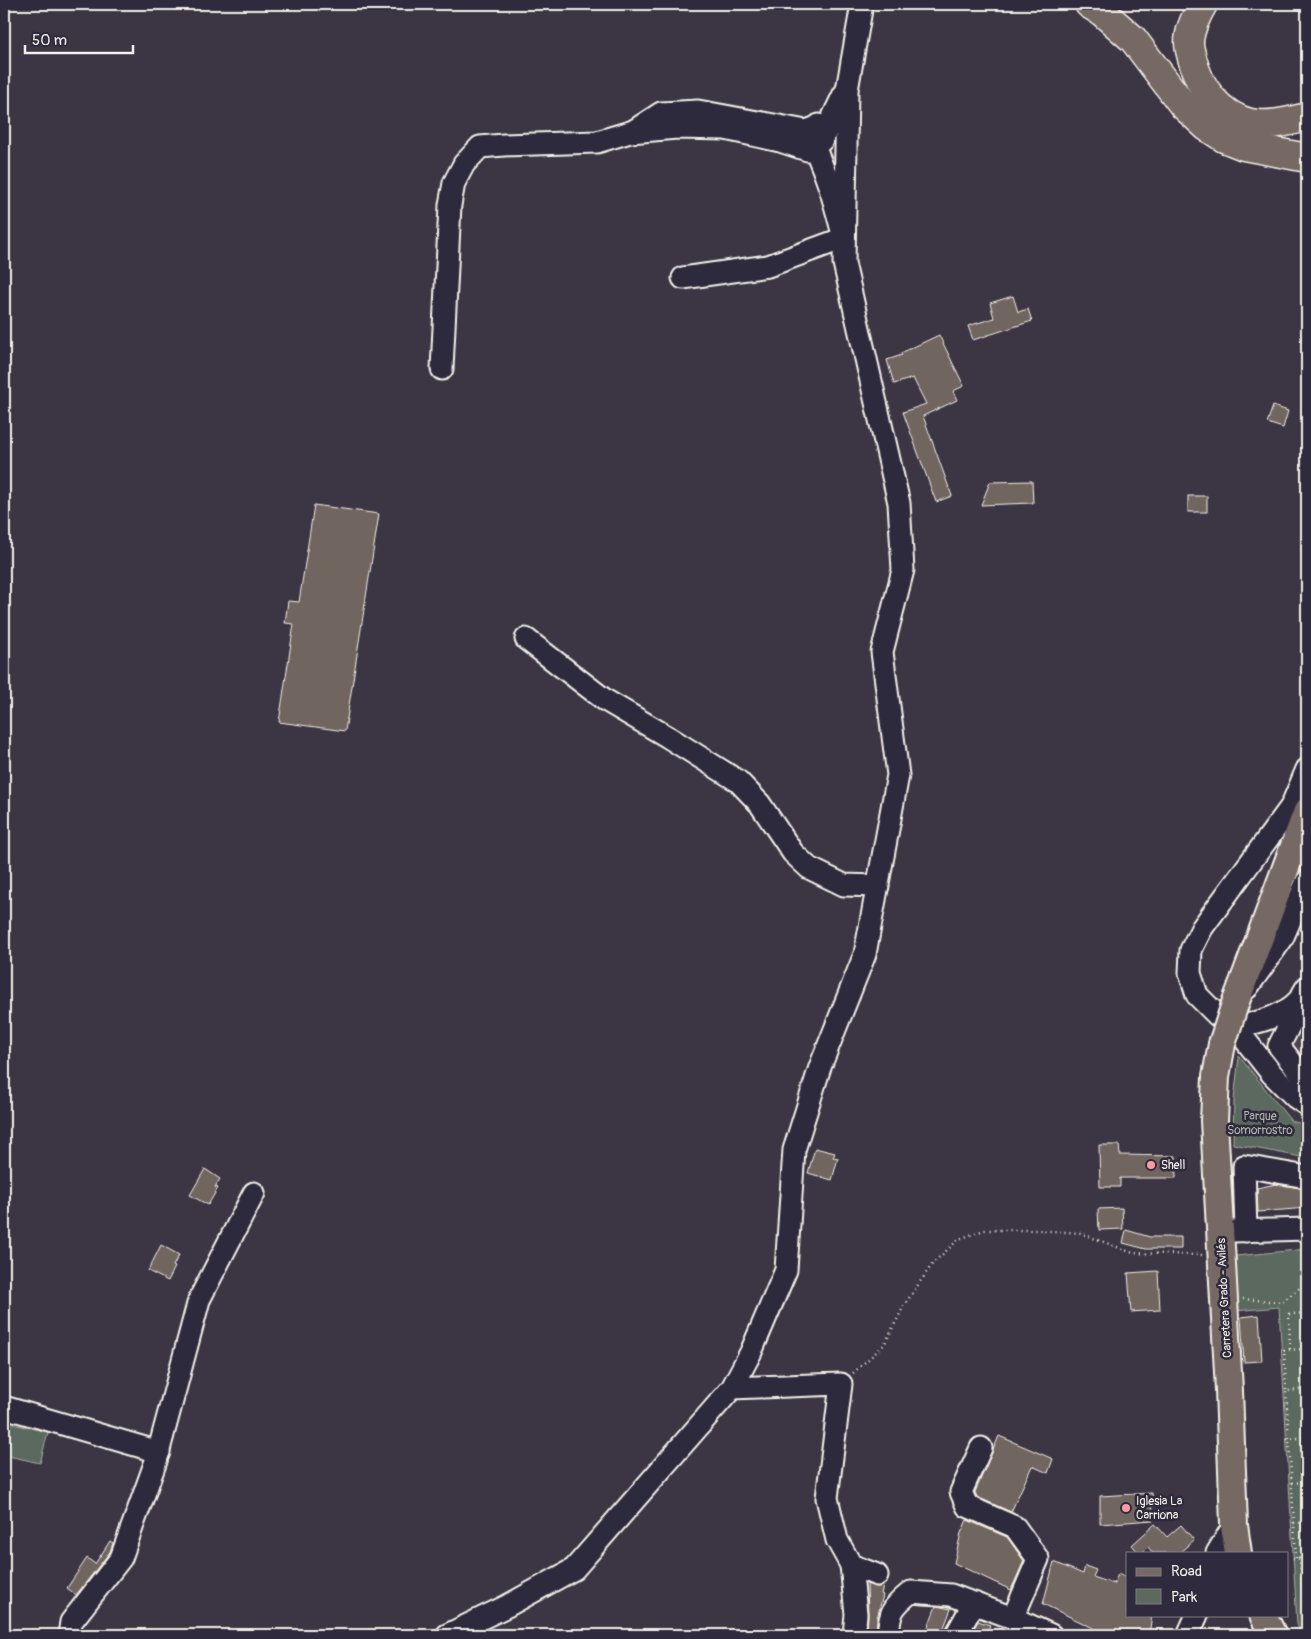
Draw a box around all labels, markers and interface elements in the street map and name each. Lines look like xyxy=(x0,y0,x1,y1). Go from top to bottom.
scale bar xyxy=(25,22,132,54)
text: 50 m xyxy=(32,31,67,50)
park label: Parque Somorrostro xyxy=(1227,1109,1293,1138)
place label: Shell xyxy=(1161,1158,1185,1173)
marker: Shell xyxy=(1145,1159,1157,1171)
street label: Carretera Grado - Avilés xyxy=(1214,1237,1235,1358)
place label: Iglesia La Carriona xyxy=(1136,1494,1183,1523)
marker: Iglesia La Carriona xyxy=(1120,1502,1132,1514)
legend xyxy=(1126,1552,1288,1616)
text: Road xyxy=(1171,1562,1202,1581)
text: Park xyxy=(1171,1588,1198,1607)

